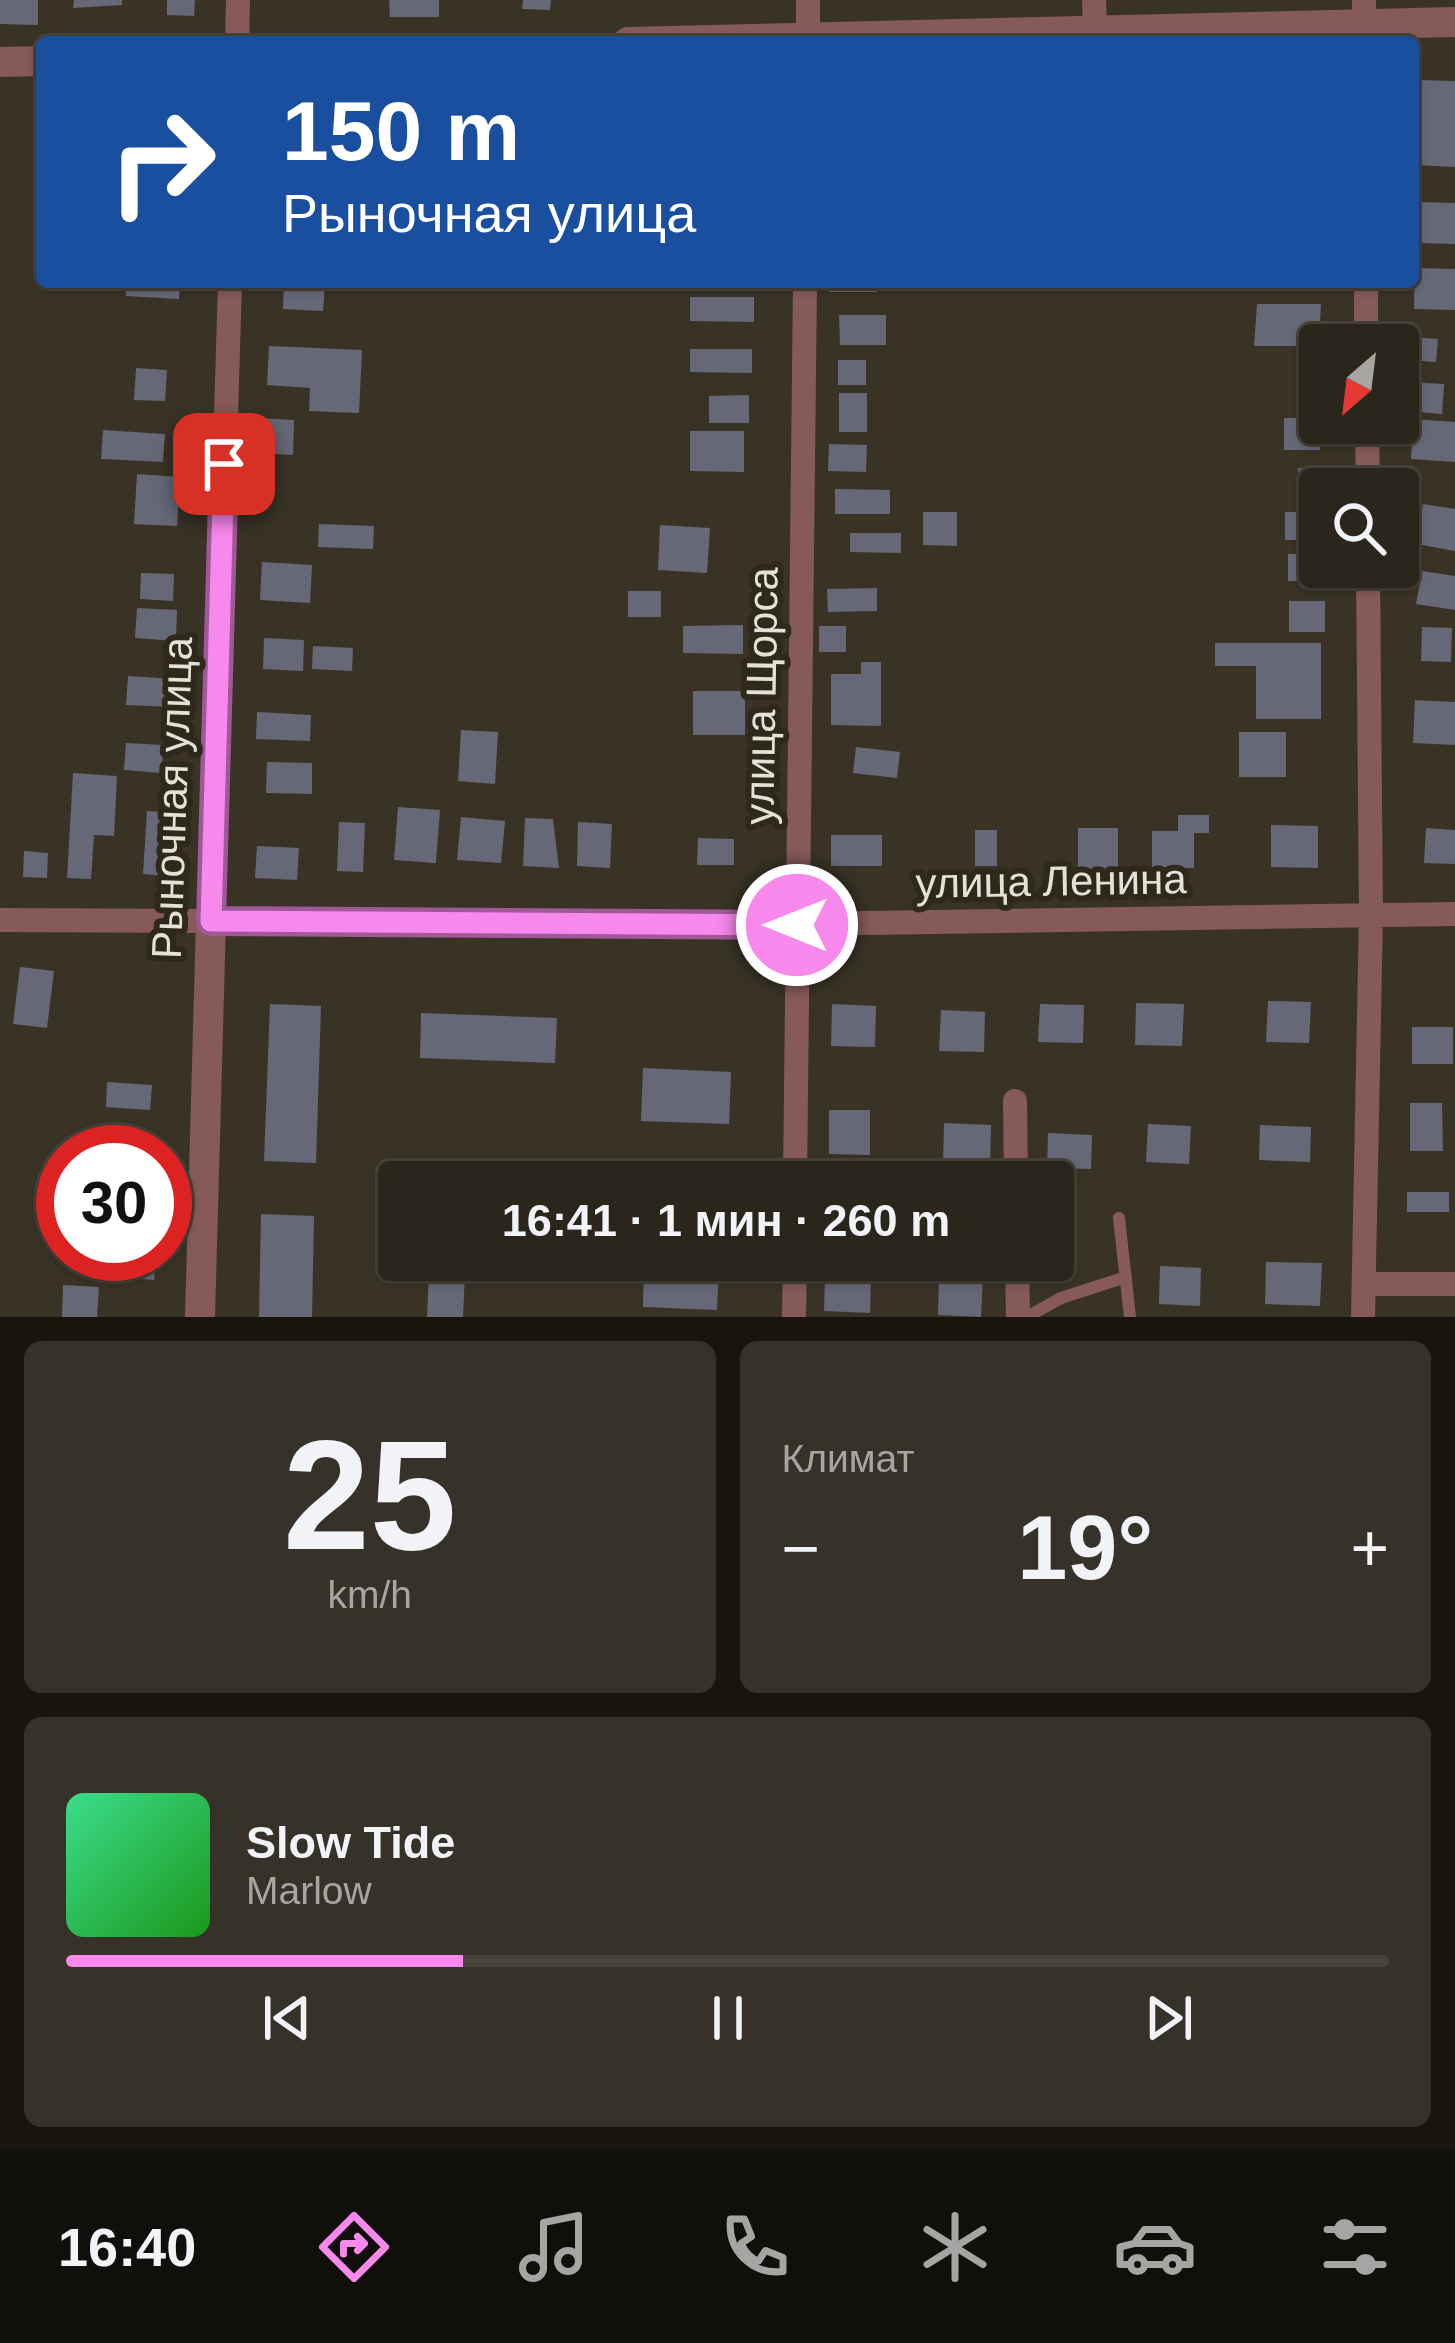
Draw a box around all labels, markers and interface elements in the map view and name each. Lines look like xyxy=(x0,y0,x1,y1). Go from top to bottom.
icon: right xyxy=(84,84,240,240)
text: 150 m xyxy=(282,84,520,178)
text: Рыночная улица xyxy=(282,183,696,243)
north arrow xyxy=(1299,324,1419,444)
map controls xyxy=(1299,324,1419,588)
pin xyxy=(173,413,275,515)
icon: arrive xyxy=(191,431,257,497)
button: search xyxy=(1299,468,1419,588)
street label: улица Щорса xyxy=(735,566,787,825)
street label: Рыночная улица xyxy=(143,636,201,960)
street label: улица Ленина xyxy=(915,855,1188,907)
position arrow xyxy=(734,862,860,988)
speed limit sign: 30 xyxy=(36,1125,192,1281)
text: 16:41 · 1 мин · 260 m xyxy=(502,1195,950,1246)
text: 25 xyxy=(283,1408,457,1582)
text: Климат xyxy=(782,1437,914,1480)
text: 19° xyxy=(1017,1498,1153,1598)
text: − xyxy=(782,1511,820,1585)
text: + xyxy=(1350,1511,1389,1585)
text: km/h xyxy=(327,1573,412,1616)
text: Slow Tide xyxy=(246,1817,455,1868)
text: Marlow xyxy=(246,1869,372,1912)
icon: previous xyxy=(254,1985,320,2051)
icon: pause xyxy=(695,1985,761,2051)
icon: next xyxy=(1136,1985,1202,2051)
icon: directions xyxy=(312,2205,396,2289)
icon: music xyxy=(512,2205,596,2289)
icon: phone xyxy=(713,2205,797,2289)
icon: climate xyxy=(913,2205,997,2289)
icon: car xyxy=(1113,2205,1197,2289)
icon: filters xyxy=(1313,2205,1397,2289)
text: 16:40 xyxy=(58,2217,196,2277)

